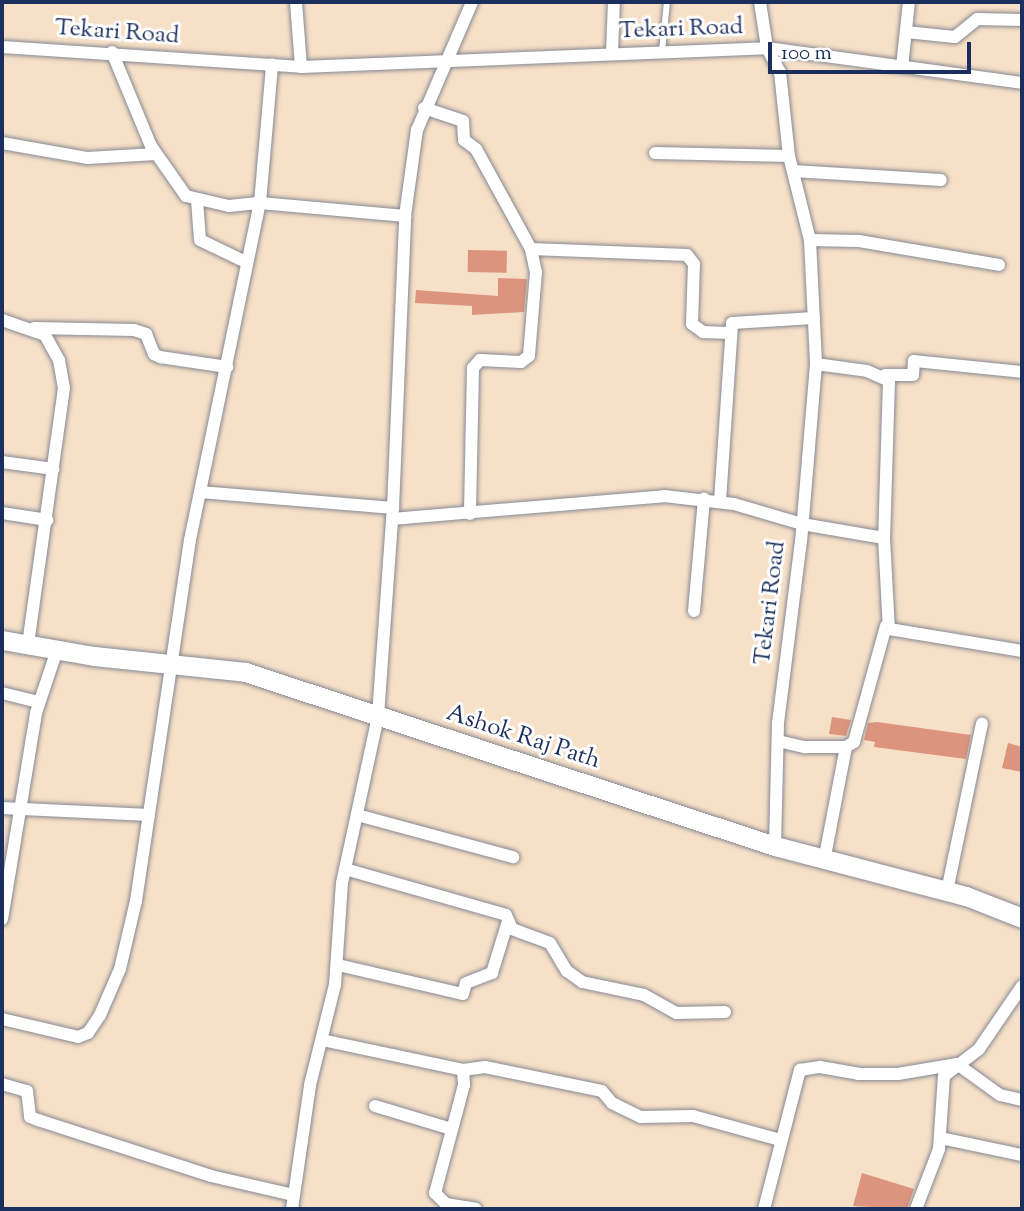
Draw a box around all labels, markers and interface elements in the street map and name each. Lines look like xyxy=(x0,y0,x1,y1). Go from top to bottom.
street label: Tekari Road xyxy=(618,13,744,47)
street label: Tekari Road xyxy=(54,14,180,52)
scale bar xyxy=(772,28,975,72)
text: 100 m xyxy=(781,39,832,69)
street label: Tekari Road xyxy=(749,539,793,667)
street label: Ashok Raj Path xyxy=(442,700,604,776)

